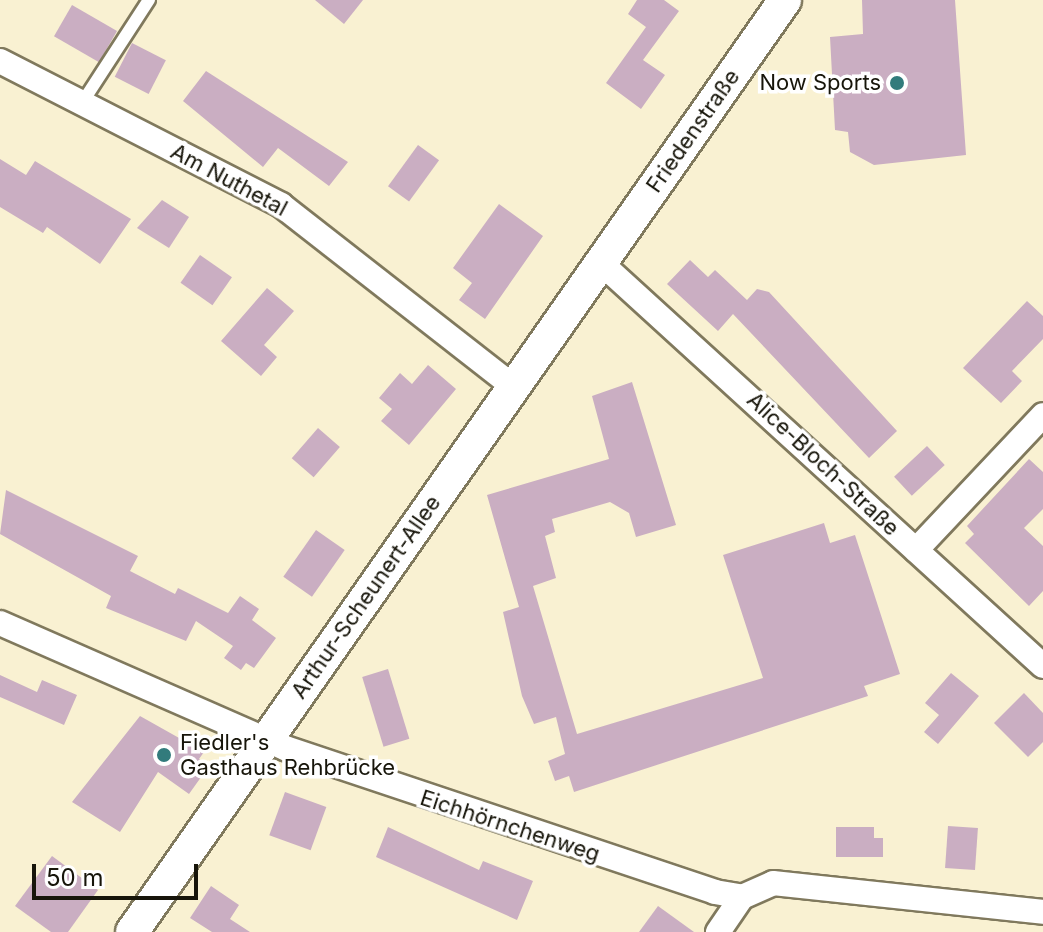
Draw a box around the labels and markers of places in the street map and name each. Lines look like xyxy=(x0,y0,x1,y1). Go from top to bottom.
place label: Now Sports xyxy=(759,70,881,96)
marker: Now Sports xyxy=(888,74,906,92)
place label: Fiedler's Gasthaus Rehbrücke xyxy=(180,729,395,780)
marker: Fiedler's Gasthaus Rehbrücke xyxy=(155,746,173,764)

